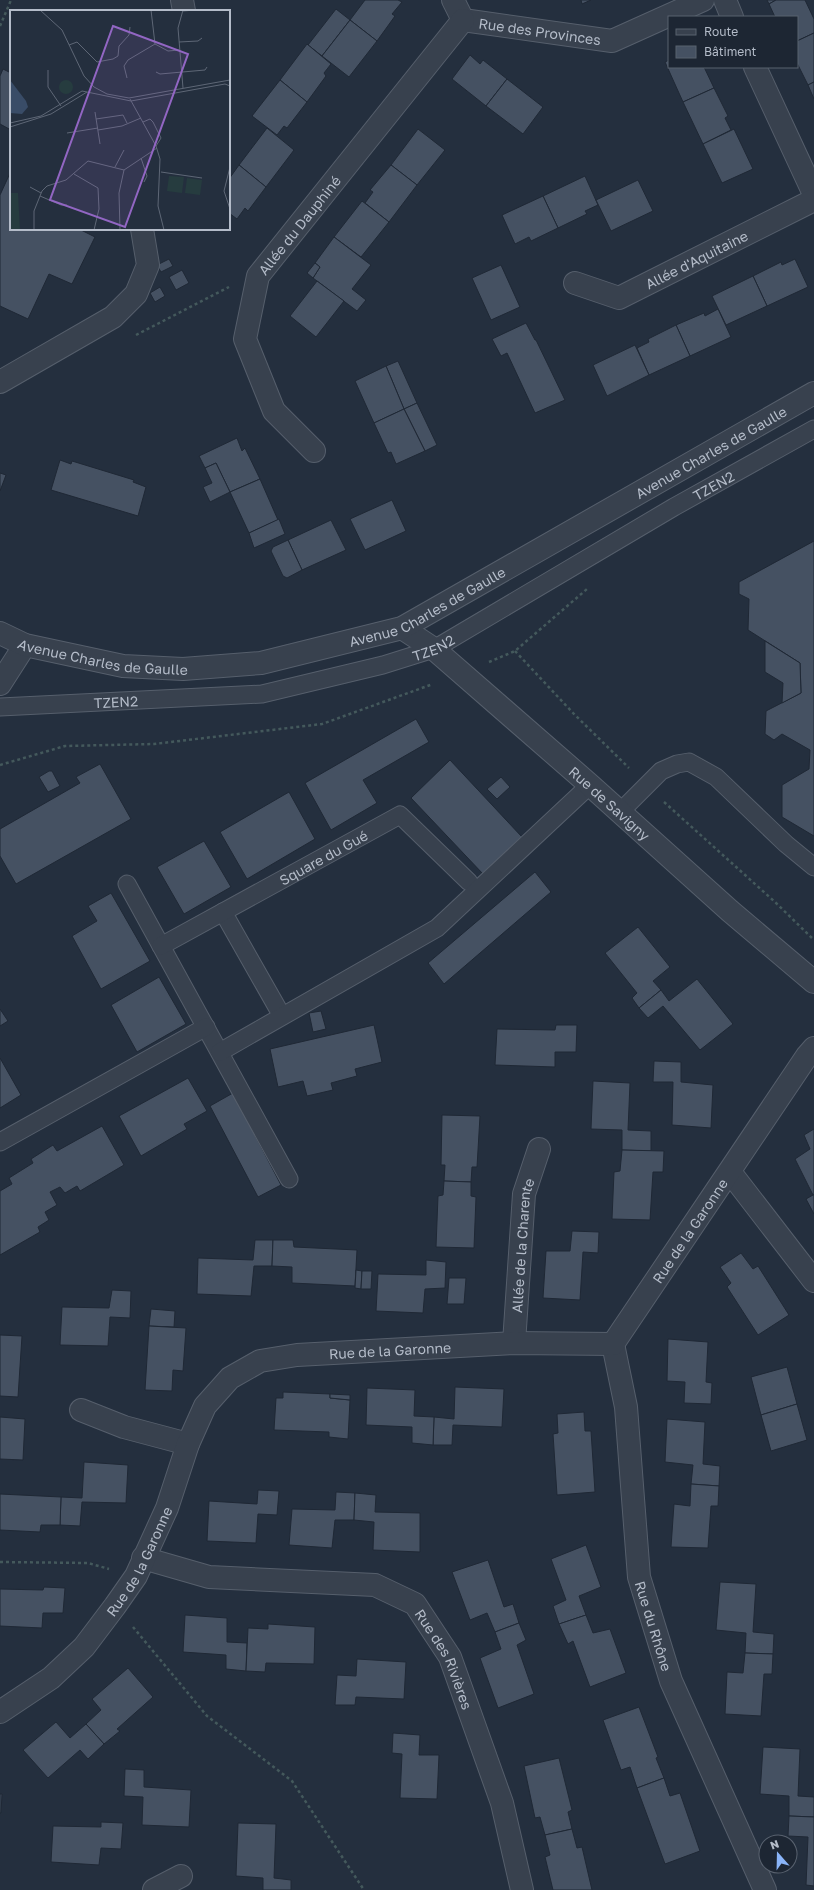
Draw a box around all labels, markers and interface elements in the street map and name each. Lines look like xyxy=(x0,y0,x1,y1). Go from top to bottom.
inset map xyxy=(10,10,230,230)
street label: Rue des Provinces xyxy=(478,14,602,48)
legend xyxy=(668,16,798,68)
text: Route xyxy=(704,24,738,39)
text: Bâtiment xyxy=(704,44,757,59)
street label: Allée du Dauphiné xyxy=(254,172,344,278)
street label: Allée d'Aquitaine xyxy=(642,226,750,292)
street label: Avenue Charles de Gaulle xyxy=(632,402,789,502)
street label: TZEN2 xyxy=(690,467,737,503)
street label: Avenue Charles de Gaulle xyxy=(347,563,508,649)
street label: TZEN2 xyxy=(410,630,457,664)
street label: Avenue Charles de Gaulle xyxy=(16,635,188,678)
street label: TZEN2 xyxy=(93,692,138,711)
street label: Rue de Savigny xyxy=(566,762,654,844)
street label: Square du Gué xyxy=(276,826,370,888)
street label: Rue de la Garonne xyxy=(648,1175,731,1286)
street label: Allée de la Charente xyxy=(508,1176,537,1313)
street label: Rue de la Garonne xyxy=(328,1338,452,1362)
street label: Rue de la Garonne xyxy=(102,1504,175,1619)
street label: Rue du Rhône xyxy=(632,1579,676,1673)
street label: Rue des Rivières xyxy=(412,1605,476,1711)
north arrow xyxy=(758,1834,798,1874)
text: N xyxy=(768,1837,781,1852)

